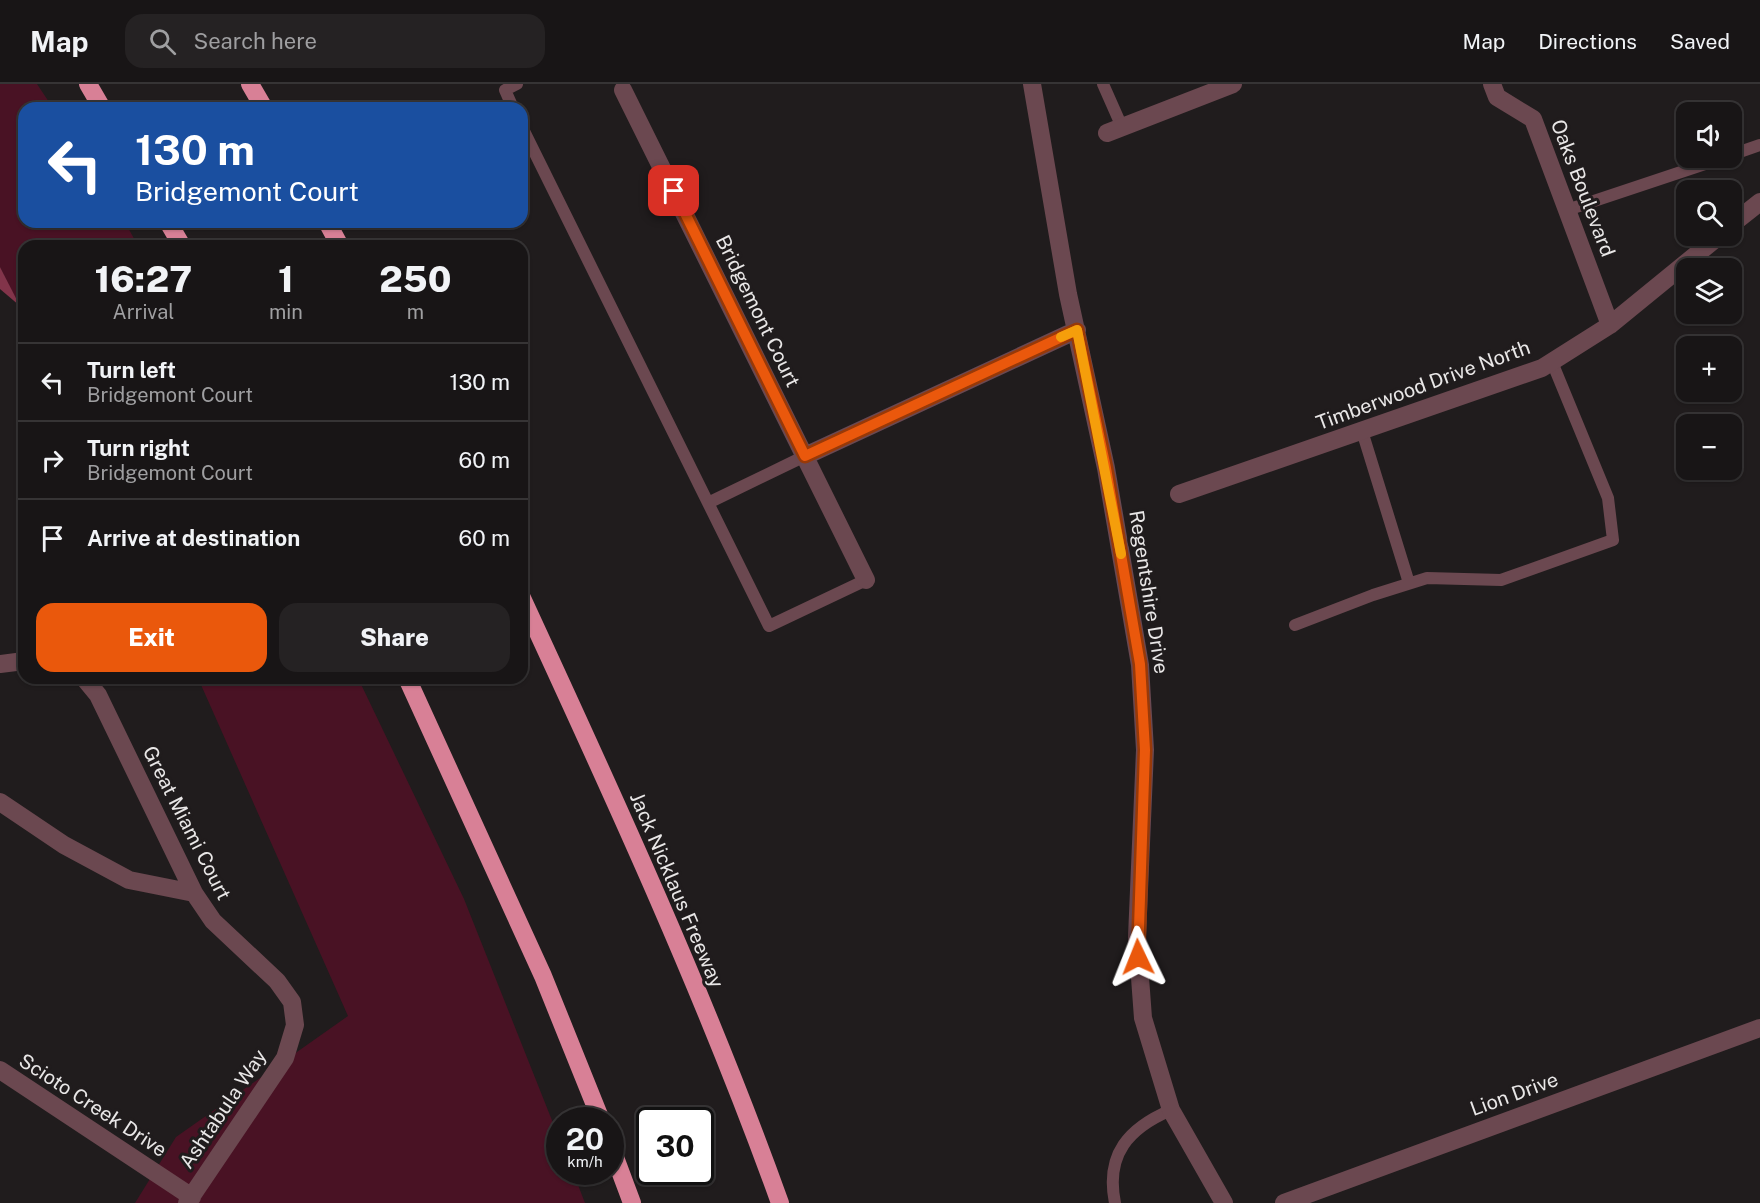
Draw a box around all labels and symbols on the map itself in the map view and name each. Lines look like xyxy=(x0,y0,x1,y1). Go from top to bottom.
street label: Oaks Boulevard xyxy=(1546,116,1620,260)
pin xyxy=(648,165,699,216)
street label: Bridgemont Court xyxy=(711,231,805,391)
street label: Timberwood Drive North xyxy=(1313,335,1533,435)
street label: Regentshire Drive xyxy=(1124,509,1174,675)
street label: Great Miami Court xyxy=(138,742,236,904)
street label: Jack Nicklaus Freeway xyxy=(625,789,729,992)
position arrow xyxy=(1106,925,1170,989)
street label: Ashtabula Way xyxy=(174,1045,272,1173)
street label: Scioto Creek Drive xyxy=(15,1048,171,1162)
street label: Lion Drive xyxy=(1467,1067,1561,1121)
speed limit sign: 30 xyxy=(636,1107,714,1185)

